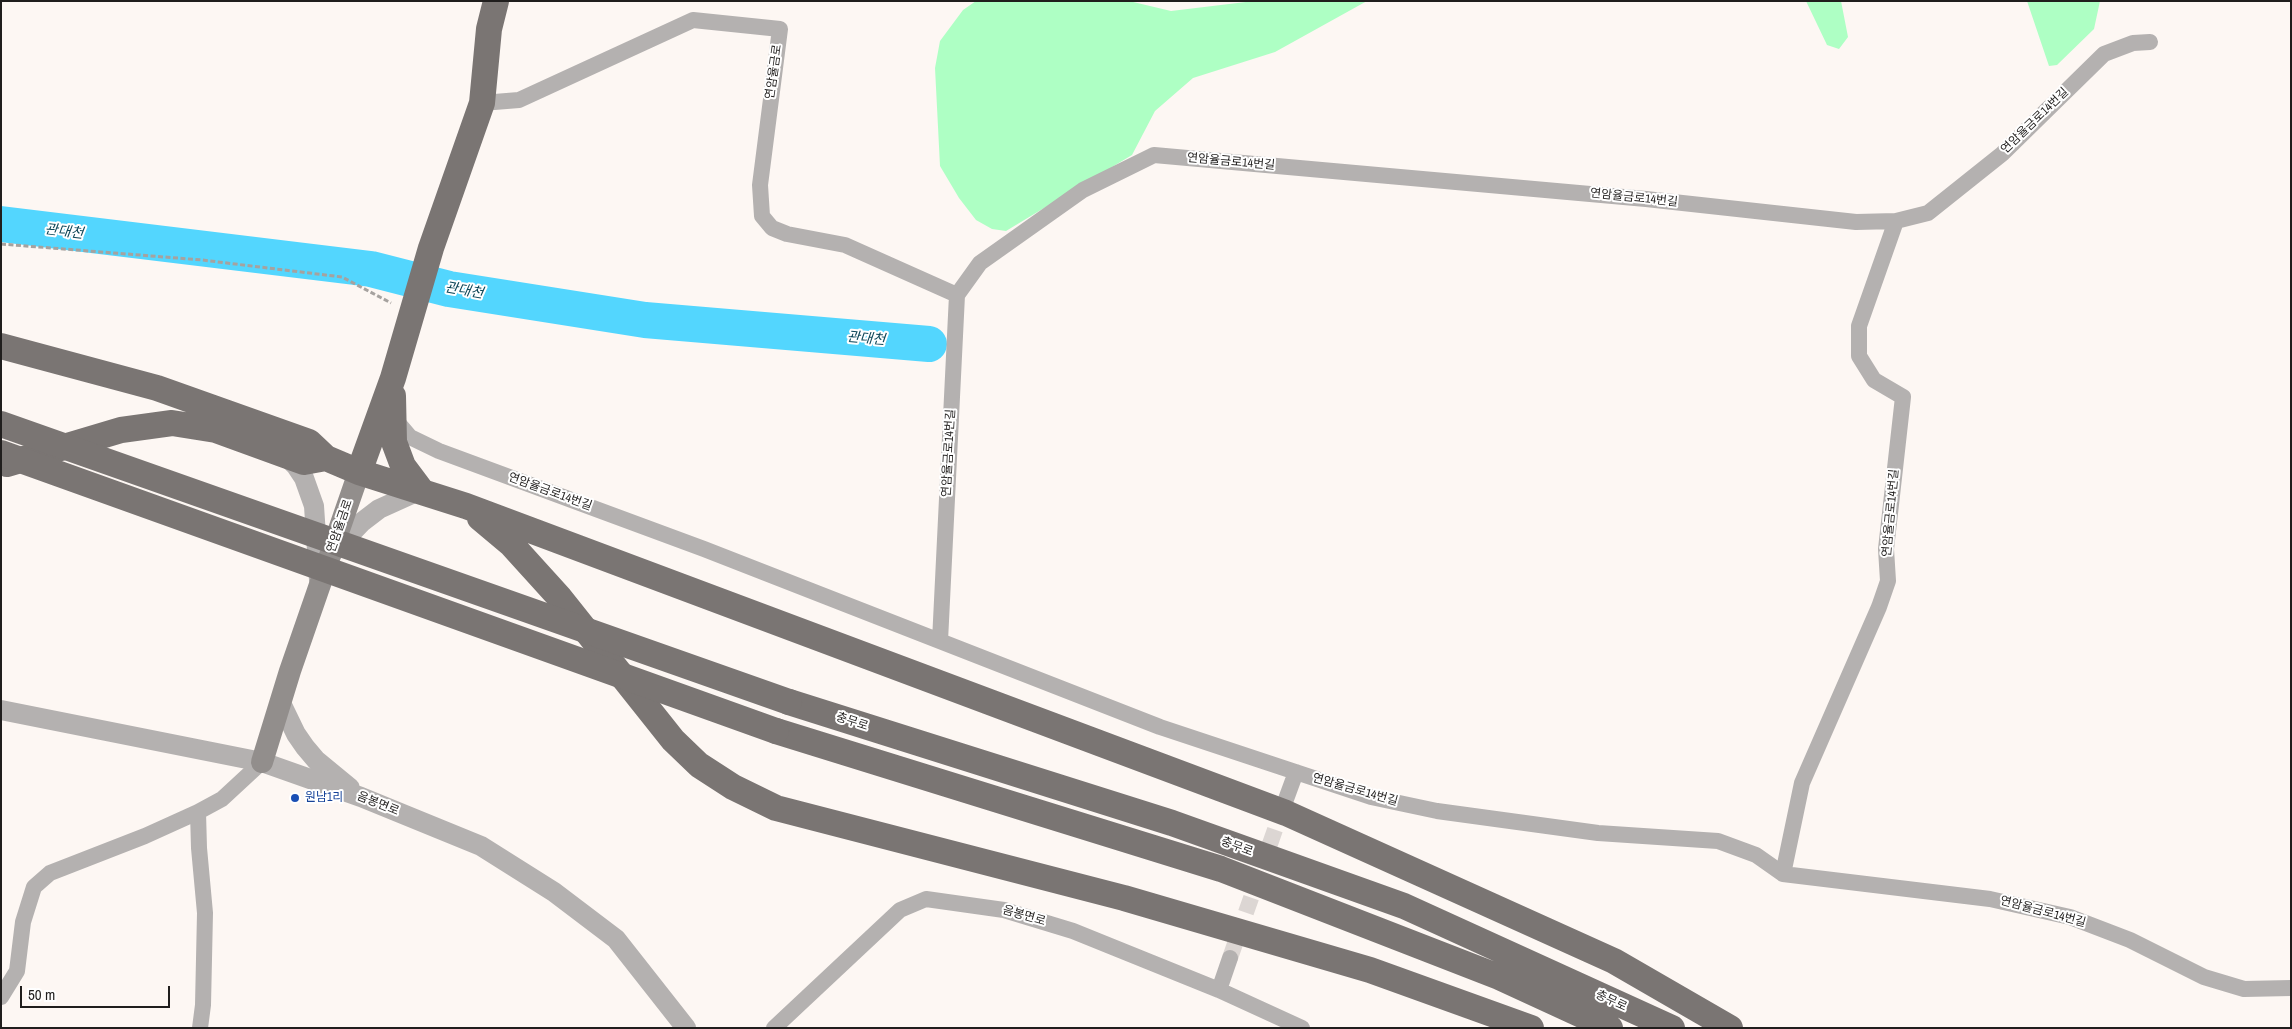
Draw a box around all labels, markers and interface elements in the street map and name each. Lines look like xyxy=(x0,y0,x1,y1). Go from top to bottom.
street label: 연암율금로 xyxy=(763,44,785,100)
street label: 연암율금로14번길 xyxy=(1998,85,2072,157)
street label: 연암율금로14번길 xyxy=(1186,151,1276,173)
street label: 연암율금로14번길 xyxy=(1589,186,1679,210)
water label: 관대천 xyxy=(44,221,84,243)
water label: 관대천 xyxy=(444,279,484,303)
water label: 관대천 xyxy=(846,329,886,349)
street label: 연암율금로14번길 xyxy=(940,409,958,497)
street label: 연암율금로14번길 xyxy=(1880,468,1902,558)
street label: 연암율금로14번길 xyxy=(506,470,594,514)
street label: 연암율금로 xyxy=(324,498,356,554)
street label: 충무로 xyxy=(834,710,870,734)
street label: 연암율금로14번길 xyxy=(1311,771,1399,809)
street label: 음봉면로 xyxy=(355,789,401,819)
place label: 원남1리 xyxy=(305,791,344,805)
marker: 원남1리 xyxy=(289,792,301,804)
street label: 충무로 xyxy=(1219,835,1255,859)
street label: 연암율금로14번길 xyxy=(1999,894,2087,930)
street label: 음봉면로 xyxy=(1001,903,1047,929)
scale bar xyxy=(22,976,172,1008)
text: 50 m xyxy=(28,984,55,1005)
street label: 충무로 xyxy=(1593,987,1629,1015)

